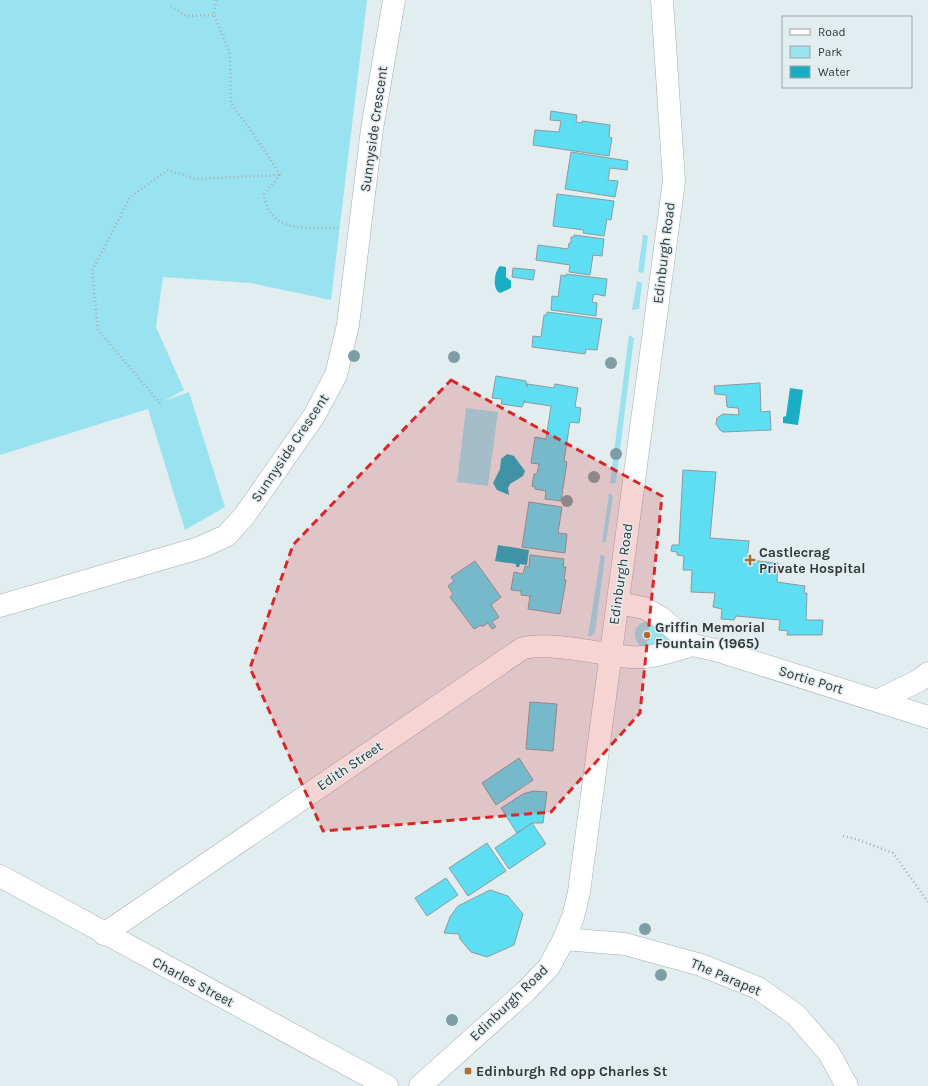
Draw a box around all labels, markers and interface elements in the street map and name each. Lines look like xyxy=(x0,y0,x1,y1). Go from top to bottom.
legend xyxy=(782,16,912,88)
text: Road xyxy=(818,25,846,39)
text: Park xyxy=(818,45,843,59)
street label: Sunnyside Crescent xyxy=(357,65,391,193)
text: Water xyxy=(818,65,851,79)
street label: Edinburgh Road xyxy=(649,201,679,305)
street label: Sunnyside Crescent xyxy=(247,391,333,505)
street label: Edinburgh Road xyxy=(605,522,637,626)
place label: Castlecrag Private Hospital xyxy=(759,544,865,577)
marker: Castlecrag Private Hospital xyxy=(744,554,756,566)
place label: Griffin Memorial Fountain (1965) xyxy=(655,619,765,652)
marker: Griffin Memorial Fountain (1965) xyxy=(642,630,652,640)
street label: Sortie Port xyxy=(777,662,845,698)
street label: Edith Street xyxy=(314,738,386,794)
street label: Charles Street xyxy=(149,953,237,1011)
street label: The Parapet xyxy=(688,955,764,999)
street label: Edinburgh Road xyxy=(466,961,552,1045)
place label: Edinburgh Rd opp Charles St xyxy=(476,1063,668,1080)
marker: Edinburgh Rd opp Charles St xyxy=(463,1066,473,1076)

